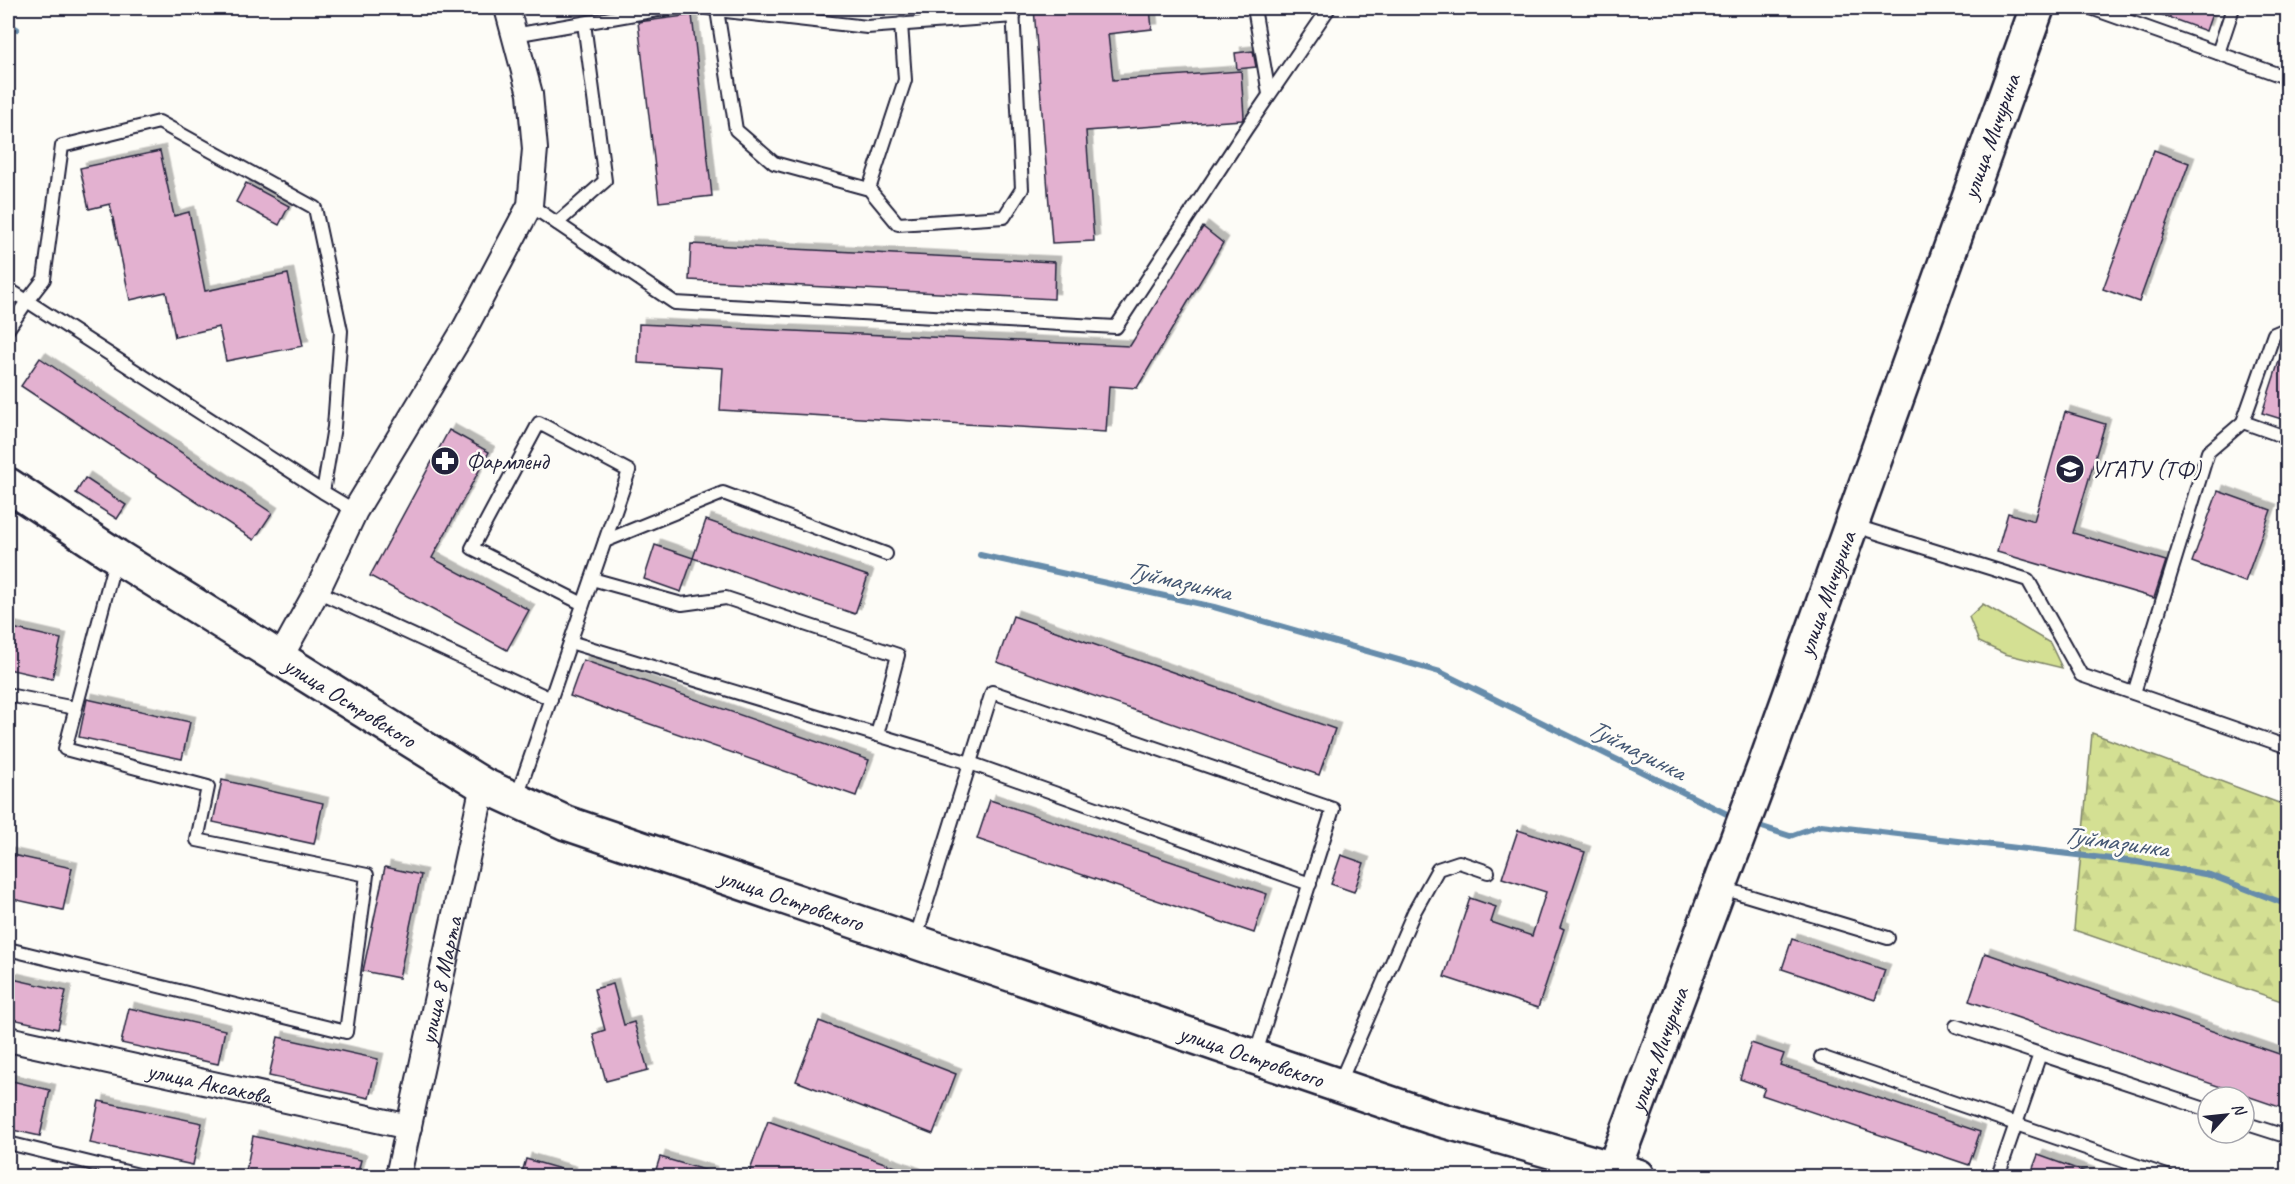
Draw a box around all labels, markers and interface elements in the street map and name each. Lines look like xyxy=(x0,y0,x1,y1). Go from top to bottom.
street label: улица Мичурина xyxy=(1954,68,2028,205)
pharmacy icon: Фармленд xyxy=(429,445,461,477)
place label: Фармленд xyxy=(466,446,551,476)
school or university icon: УГАТУ (ТФ) xyxy=(2054,453,2086,485)
place label: УГАТУ (ТФ) xyxy=(2091,454,2202,484)
street label: улица Мичурина xyxy=(1790,526,1863,662)
water label: Туймазинка xyxy=(1124,553,1237,609)
street label: улица Островского xyxy=(276,648,423,755)
water label: Туймазинка xyxy=(1582,711,1694,790)
water label: Туймазинка xyxy=(2061,818,2174,866)
street label: улица Островского xyxy=(713,860,869,938)
street label: улица 8 Марта xyxy=(412,913,469,1049)
street label: улица Мичурина xyxy=(1621,982,1696,1118)
street label: улица Островского xyxy=(1173,1017,1329,1095)
street label: улица Аксакова xyxy=(143,1055,276,1112)
north arrow xyxy=(2196,1085,2256,1145)
text: N xyxy=(2227,1100,2251,1120)

